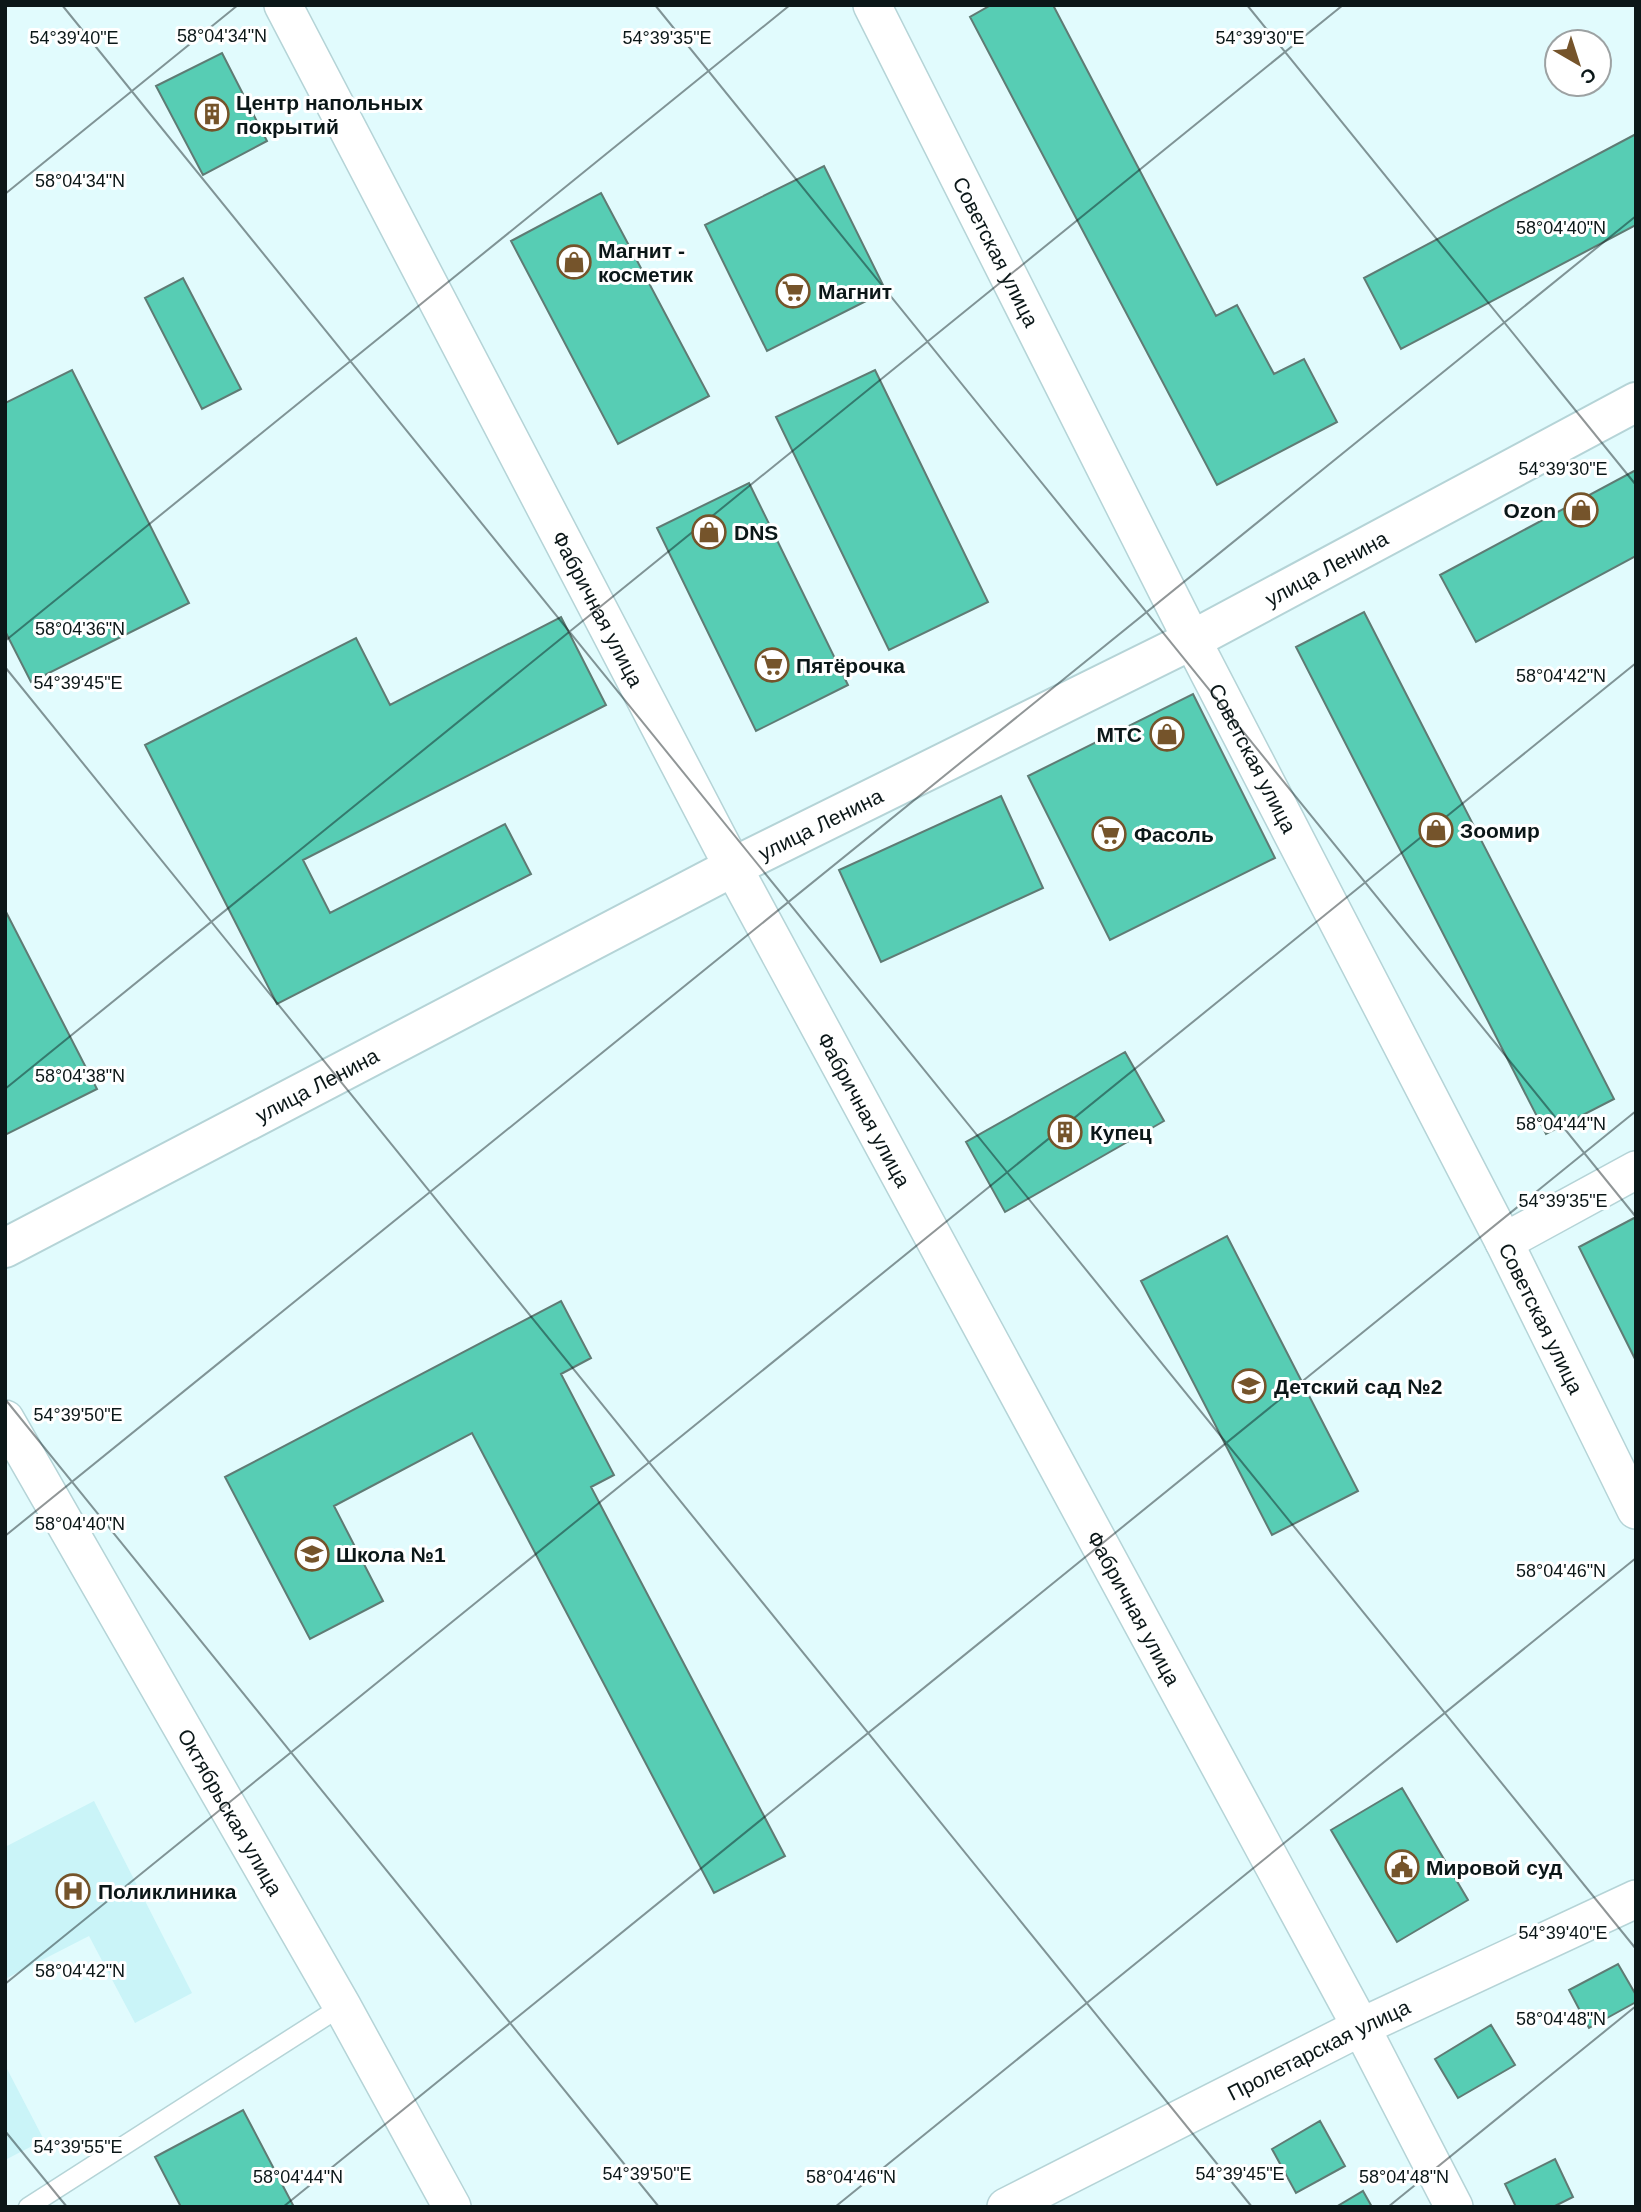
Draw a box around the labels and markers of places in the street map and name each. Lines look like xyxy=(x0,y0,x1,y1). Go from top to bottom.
place label: Центр напольных покрытий xyxy=(236,91,423,138)
building icon: Центр напольных покрытий xyxy=(193,95,231,133)
place label: Магнит - косметик xyxy=(598,239,694,286)
shop icon: Магнит - косметик xyxy=(555,243,593,281)
supermarket icon: Магнит xyxy=(774,272,812,310)
place label: Магнит xyxy=(818,280,892,303)
shop icon: Ozon xyxy=(1562,491,1600,529)
place label: Ozon xyxy=(1504,499,1556,522)
shop icon: DNS xyxy=(690,513,728,551)
place label: DNS xyxy=(734,521,778,544)
supermarket icon: Пятёрочка xyxy=(753,646,791,684)
place label: Пятёрочка xyxy=(796,654,905,677)
shop icon: МТС xyxy=(1148,715,1186,753)
place label: МТС xyxy=(1097,723,1142,746)
shop icon: Зоомир xyxy=(1417,811,1455,849)
supermarket icon: Фасоль xyxy=(1090,815,1128,853)
place label: Зоомир xyxy=(1460,819,1540,842)
place label: Фасоль xyxy=(1134,823,1214,846)
building icon: Купец xyxy=(1046,1113,1084,1151)
place label: Купец xyxy=(1090,1121,1152,1144)
school or university icon: Детский сад №2 xyxy=(1230,1367,1268,1405)
place label: Детский сад №2 xyxy=(1274,1375,1442,1398)
school or university icon: Школа №1 xyxy=(293,1535,331,1573)
place label: Школа №1 xyxy=(336,1543,446,1566)
public building icon: Мировой суд xyxy=(1383,1848,1421,1886)
place label: Мировой суд xyxy=(1426,1856,1562,1879)
hospital icon: Поликлиника xyxy=(54,1872,92,1910)
place label: Поликлиника xyxy=(98,1880,237,1903)

